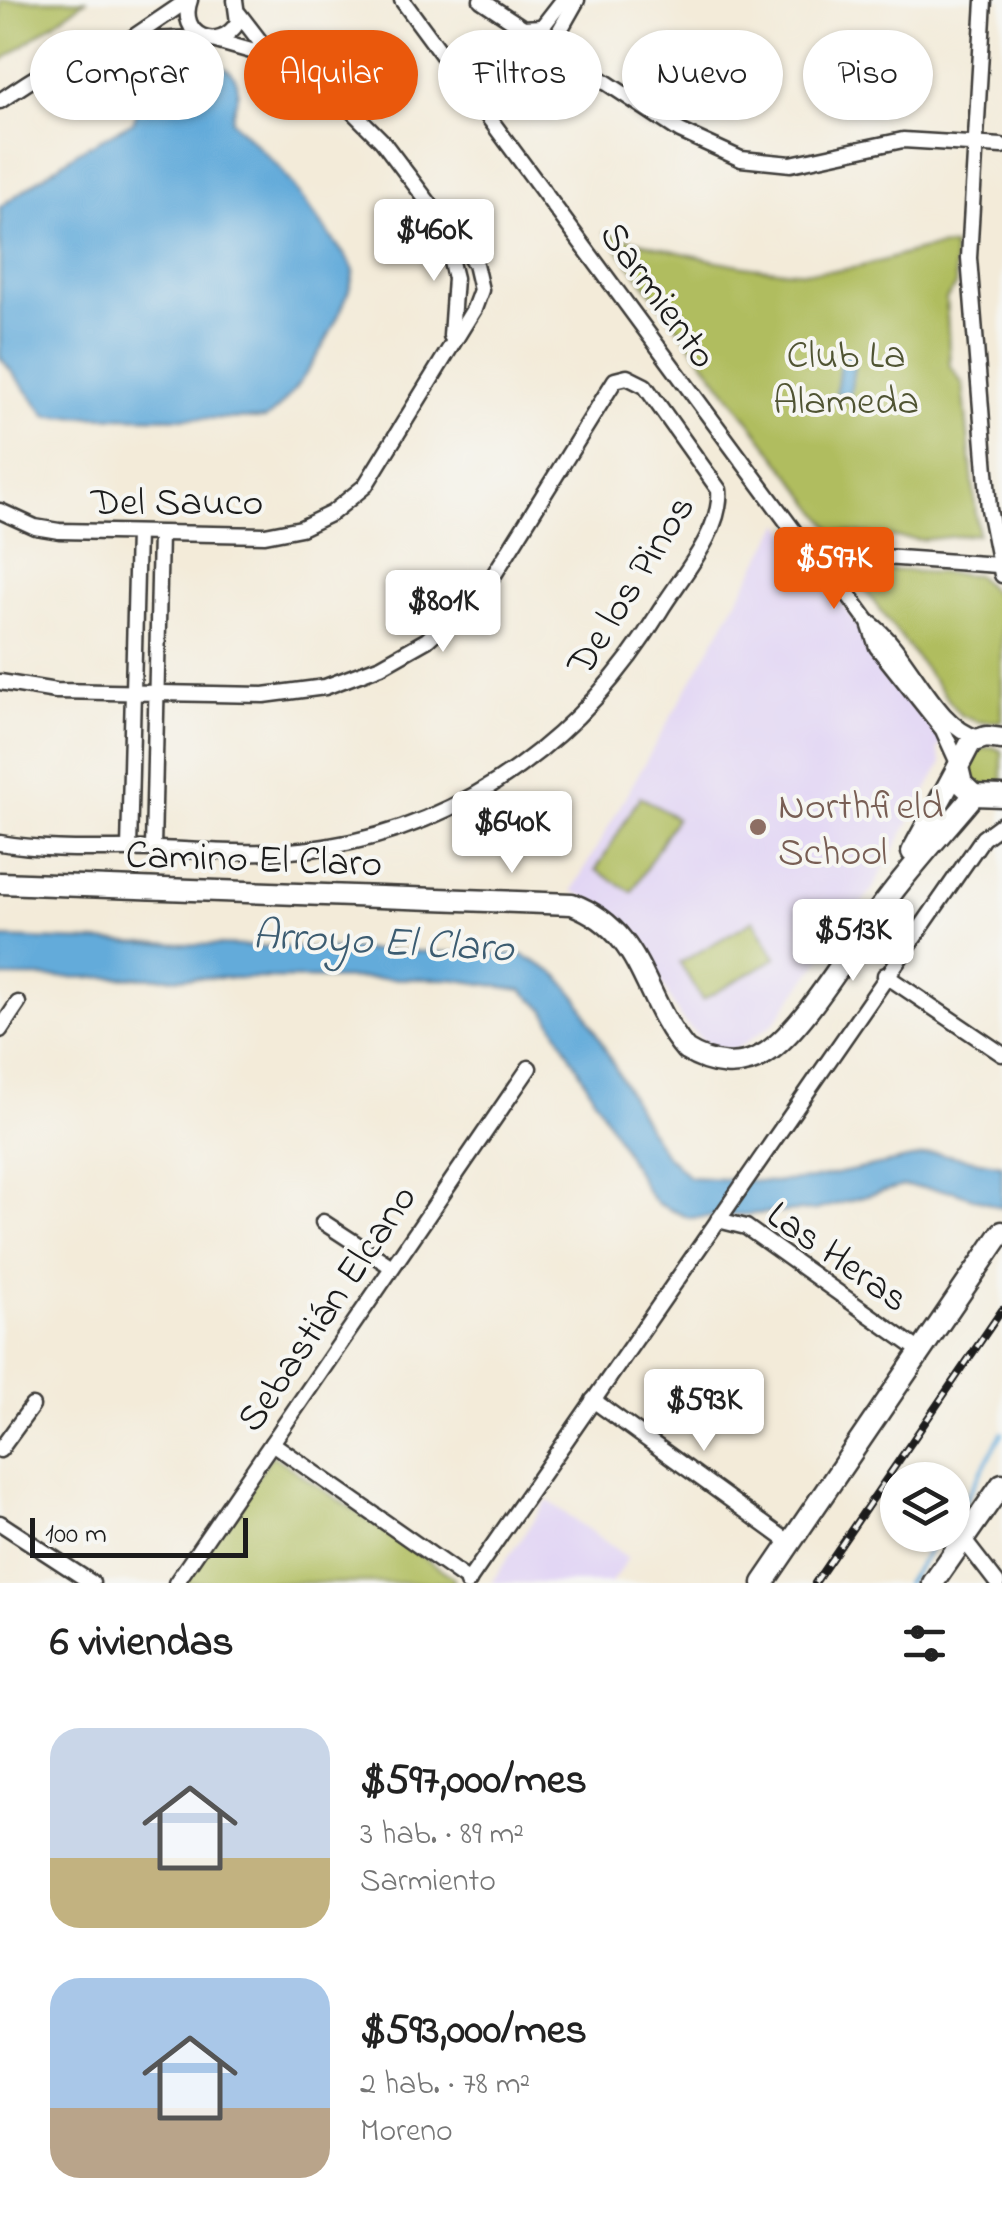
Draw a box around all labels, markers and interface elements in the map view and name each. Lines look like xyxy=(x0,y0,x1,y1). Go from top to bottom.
chip: Comprar xyxy=(30,30,224,120)
chip: Alquilar xyxy=(244,30,418,120)
chip: Filtros xyxy=(438,30,602,120)
chip: Nuevo xyxy=(622,30,783,120)
chip: Piso xyxy=(803,30,933,120)
pin: $460K xyxy=(364,199,504,284)
text: $460K xyxy=(396,208,472,255)
street label: Sarmiento xyxy=(583,211,730,383)
park label: Club La Alameda xyxy=(773,328,919,433)
street label: Del Sauco xyxy=(90,475,263,534)
street label: De los Pinos xyxy=(553,484,712,689)
pin: $597K xyxy=(764,527,904,612)
text: $597K xyxy=(796,536,872,583)
pin: $801K xyxy=(373,570,513,655)
text: $801K xyxy=(408,579,478,626)
place label: Northfield School xyxy=(778,779,944,884)
pin: $640K xyxy=(442,791,582,876)
text: $640K xyxy=(474,800,550,847)
marker: Northfield School xyxy=(747,816,769,838)
street label: Camino El Claro xyxy=(125,828,383,895)
pin: $513K xyxy=(783,899,923,984)
water label: Arroyo El Claro xyxy=(251,906,516,981)
text: $513K xyxy=(815,908,891,955)
street label: Sebastián Elcano xyxy=(224,1174,434,1445)
street label: Las Heras xyxy=(753,1188,920,1329)
pin: $593K xyxy=(634,1369,774,1454)
text: $593K xyxy=(666,1378,742,1425)
map controls xyxy=(880,1462,970,1552)
button: layers xyxy=(880,1462,970,1552)
scale bar xyxy=(30,1513,248,1558)
text: 100 m xyxy=(45,1515,107,1556)
text: 6 viviendas xyxy=(50,1613,234,1674)
icon: filters xyxy=(897,1616,952,1671)
text: $597,000/mes xyxy=(360,1751,587,1812)
icon: home xyxy=(130,1768,250,1888)
text: 3 hab. · 89 m² xyxy=(360,1812,524,1859)
text: Sarmiento xyxy=(360,1859,496,1906)
text: $593,000/mes xyxy=(360,2001,587,2062)
icon: home xyxy=(130,2018,250,2138)
text: 2 hab. · 78 m² xyxy=(360,2062,530,2109)
text: Moreno xyxy=(360,2109,453,2156)

